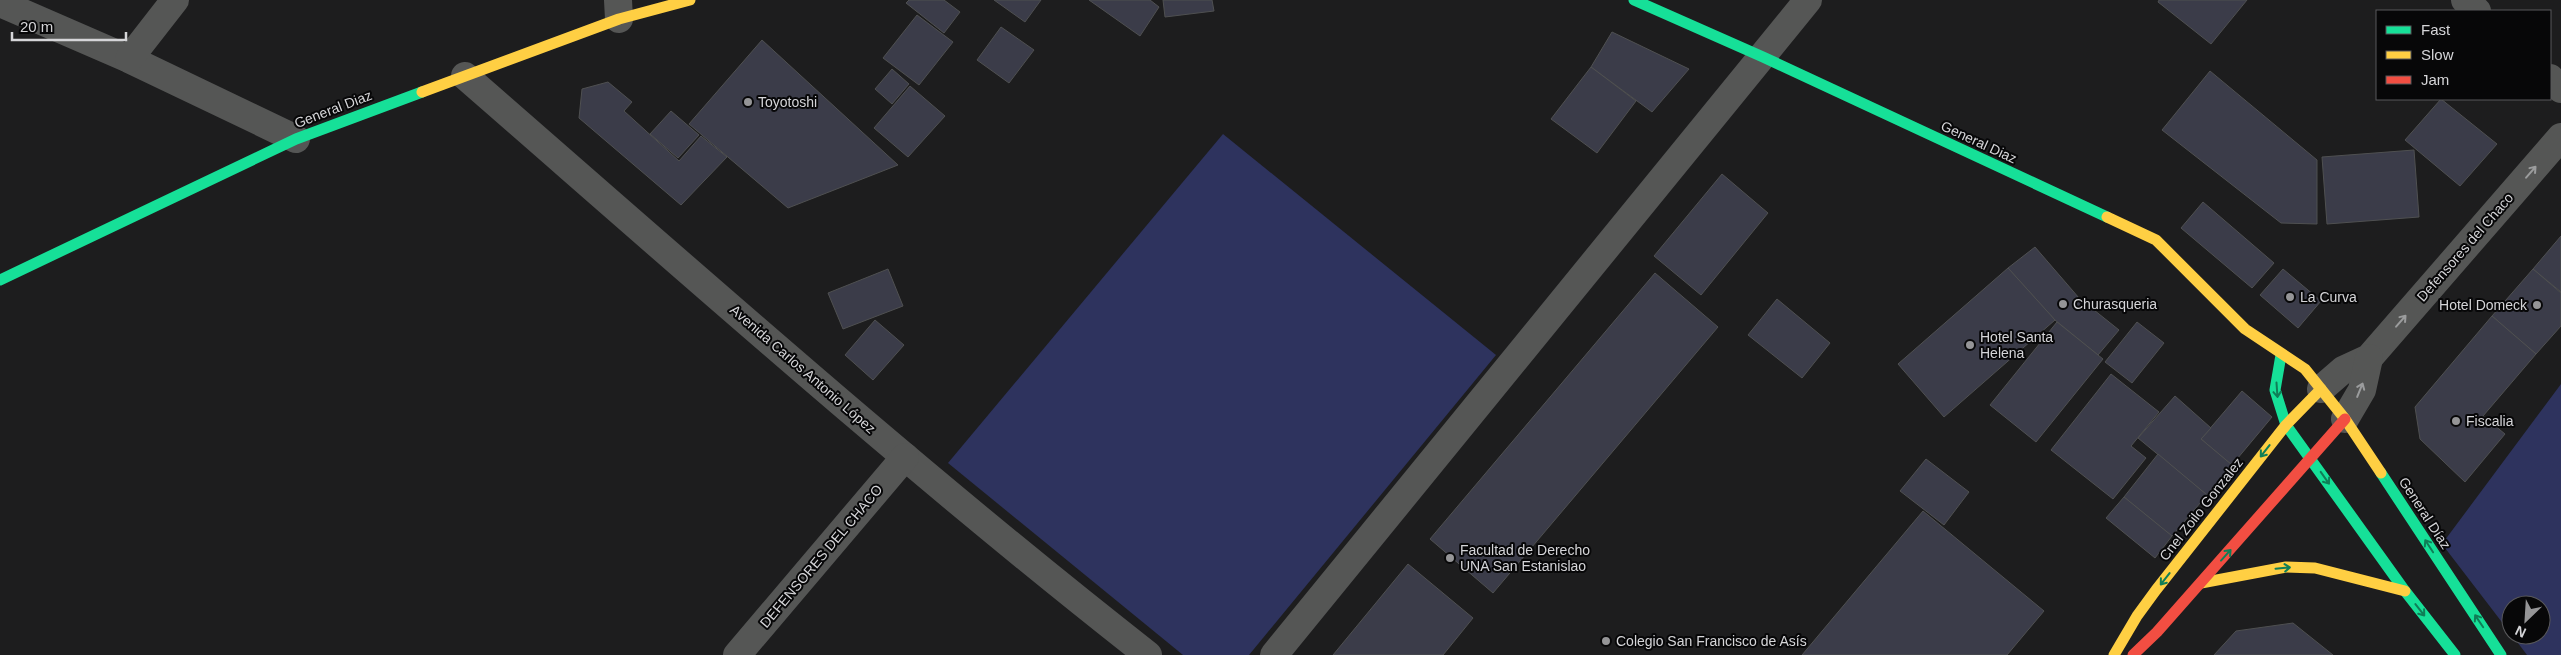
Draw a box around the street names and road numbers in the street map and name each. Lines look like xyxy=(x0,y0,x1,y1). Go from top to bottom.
street label: General Diaz xyxy=(292,87,374,131)
street label: General Diaz xyxy=(1939,117,2019,167)
street label: Defensores del Chaco xyxy=(2414,189,2517,305)
street label: Avenida Carlos Antonio López xyxy=(727,302,879,436)
street label: Cnel Zoilo Gonzalez xyxy=(2156,454,2246,564)
street label: General Díaz xyxy=(2396,474,2454,552)
street label: DEFENSORES DEL CHACO xyxy=(757,481,886,631)

